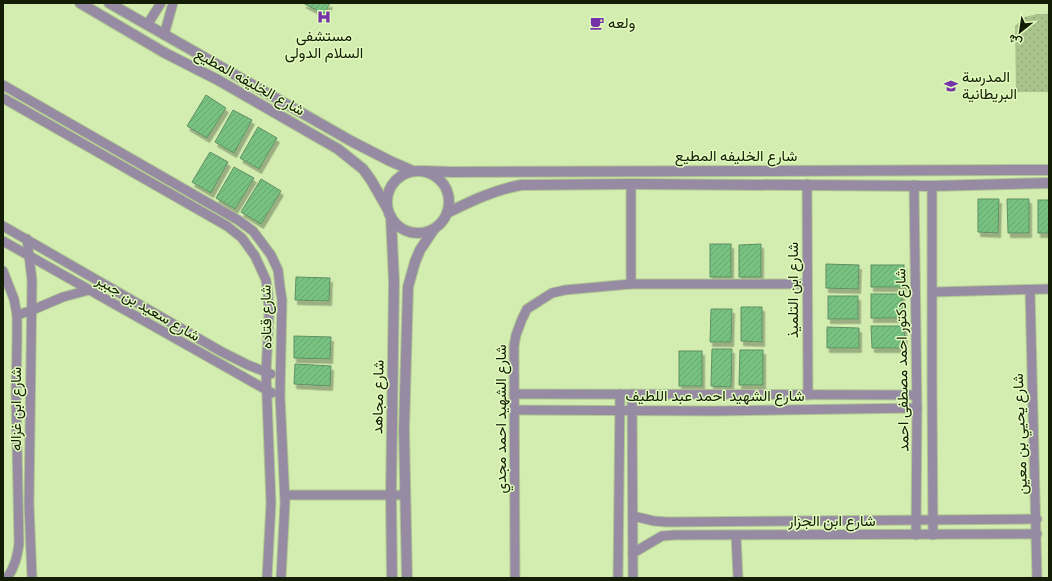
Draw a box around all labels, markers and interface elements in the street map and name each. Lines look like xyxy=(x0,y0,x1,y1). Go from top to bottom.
hospital icon: مستشفى السلام الدولى xyxy=(316,9,332,25)
north arrow xyxy=(1000,12,1040,52)
place label: ولعه xyxy=(608,14,635,32)
cafe icon: ولعه xyxy=(589,15,605,31)
place label: مستشفى السلام الدولى xyxy=(285,27,363,63)
text: ش xyxy=(1006,31,1024,49)
street label: شارع الخليفه المطيع xyxy=(191,44,308,121)
place label: المدرسة البريطانية xyxy=(962,68,1017,103)
school or university icon: المدرسة البريطانية xyxy=(943,78,959,94)
street label: شارع الخليفه المطيع xyxy=(675,147,797,167)
street label: شارع ابن التلميذ xyxy=(784,242,804,338)
street label: شارع دكتور احمد مصطفى احمد xyxy=(891,268,915,452)
street label: شارع سعيد بن جبير xyxy=(91,270,203,347)
street label: شارع قتاده xyxy=(256,284,278,349)
street label: شارع الشهيد احمد مجدي xyxy=(492,344,514,494)
street label: شارع مجاهد xyxy=(368,360,390,434)
street label: شارع ابن غزاله xyxy=(7,367,27,451)
street label: شارع يحيي بن معين xyxy=(1009,373,1035,495)
street label: شارع الشهيد احمد عبد اللطيف xyxy=(626,387,805,407)
street label: شارع ابن الجزار xyxy=(787,512,876,532)

